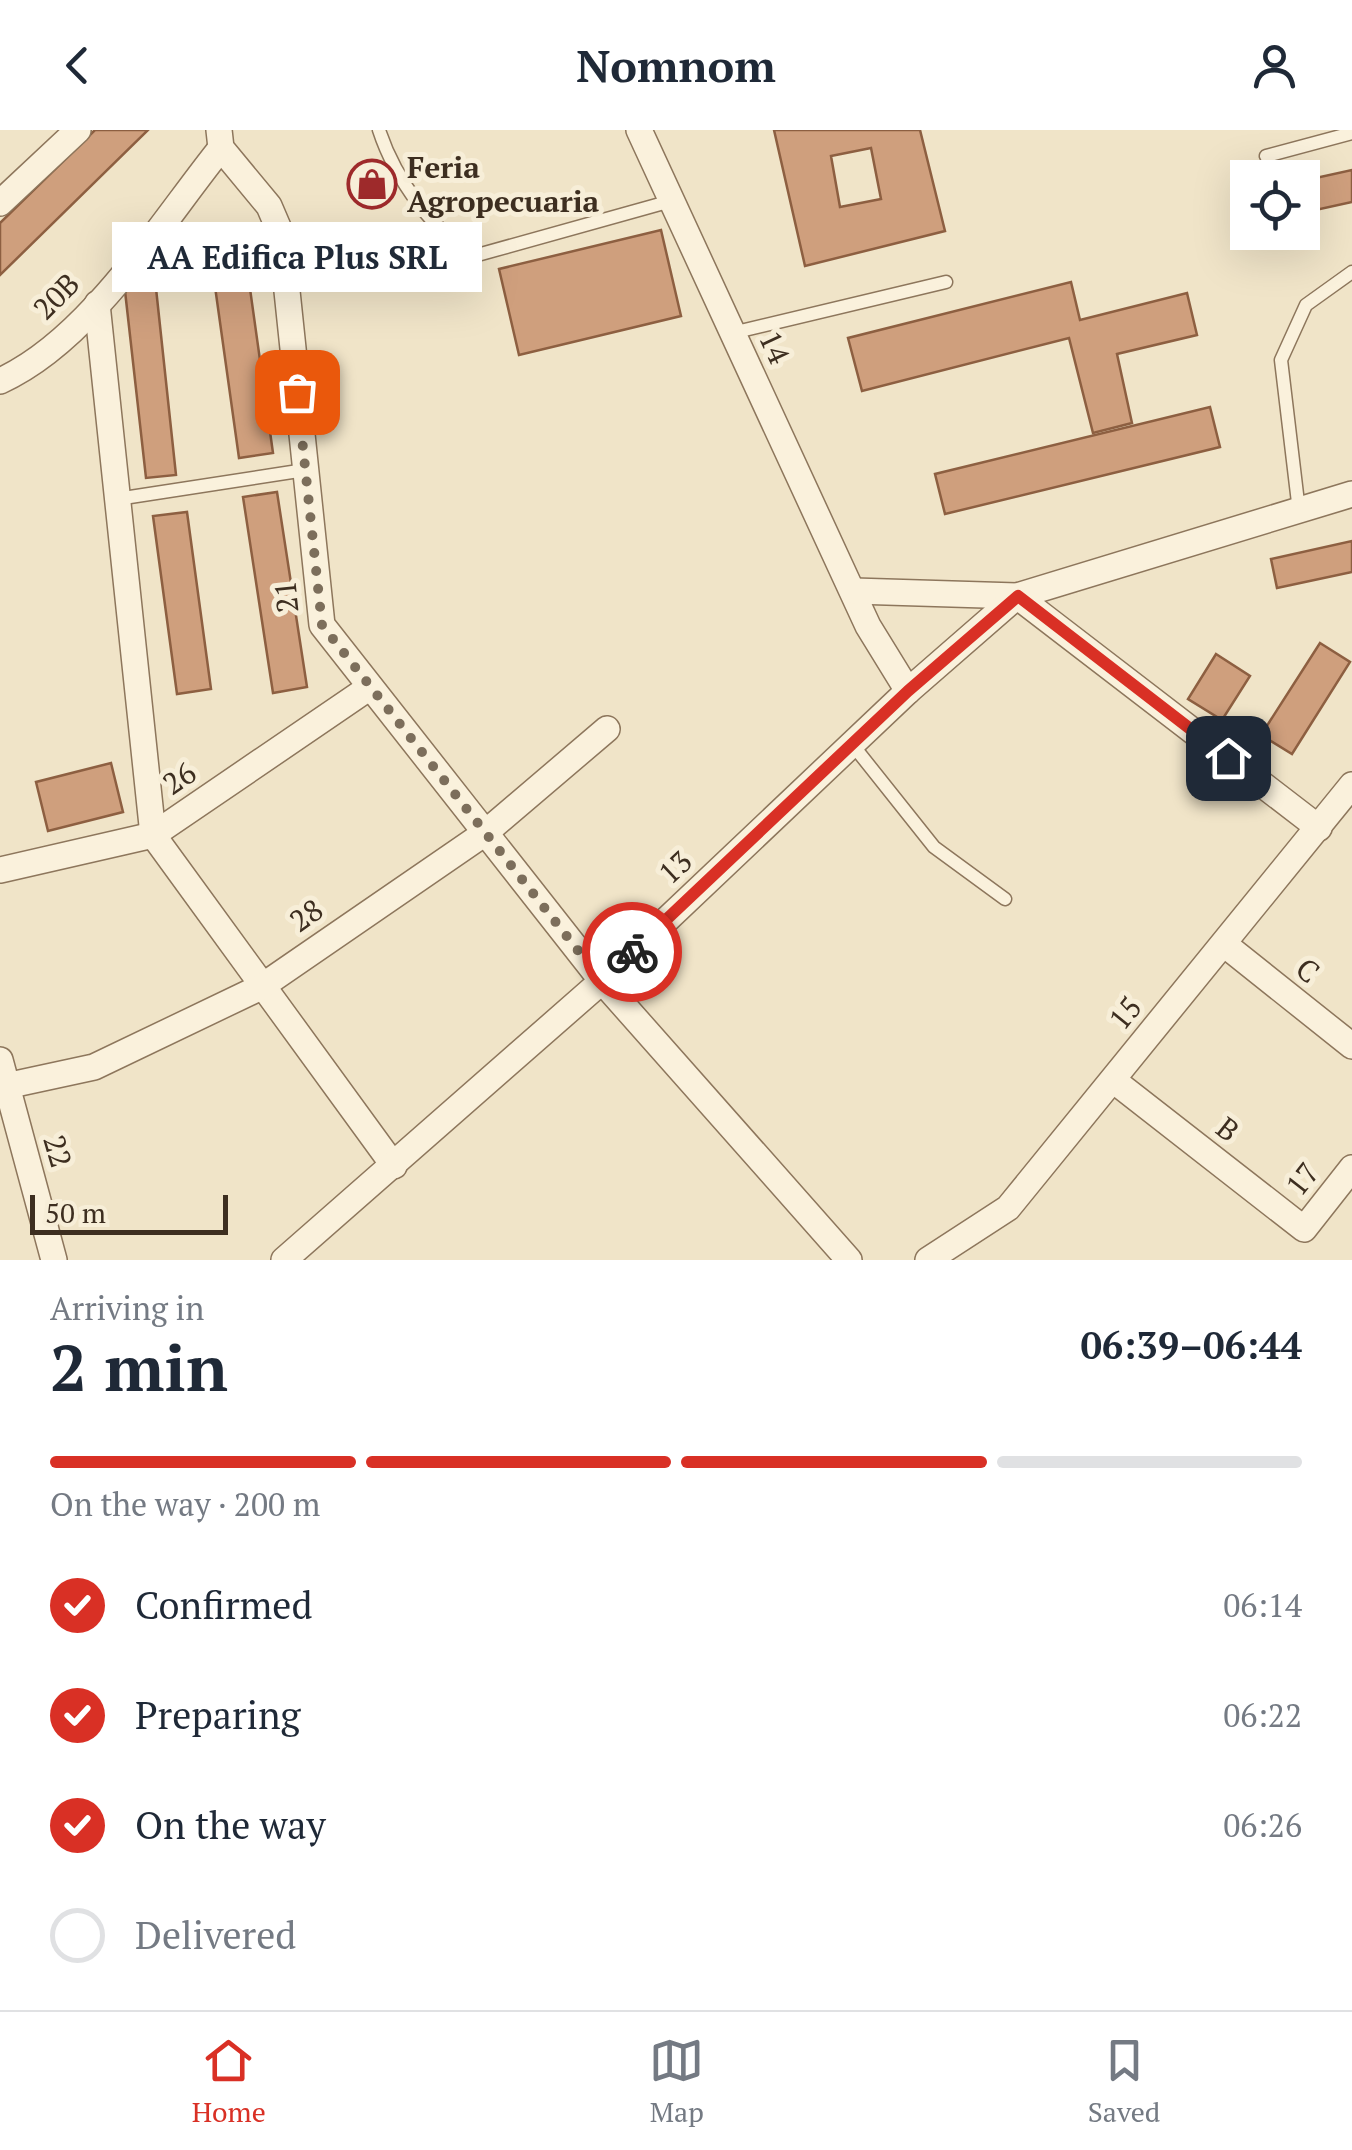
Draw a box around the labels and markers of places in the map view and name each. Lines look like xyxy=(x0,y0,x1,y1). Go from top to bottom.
place label: Feria Agropecuaria xyxy=(407,147,600,221)
shop icon: Feria Agropecuaria xyxy=(346,158,398,210)
callout: AA Edifica Plus SRL xyxy=(112,222,482,292)
pin xyxy=(255,350,340,435)
pin xyxy=(1186,716,1271,801)

